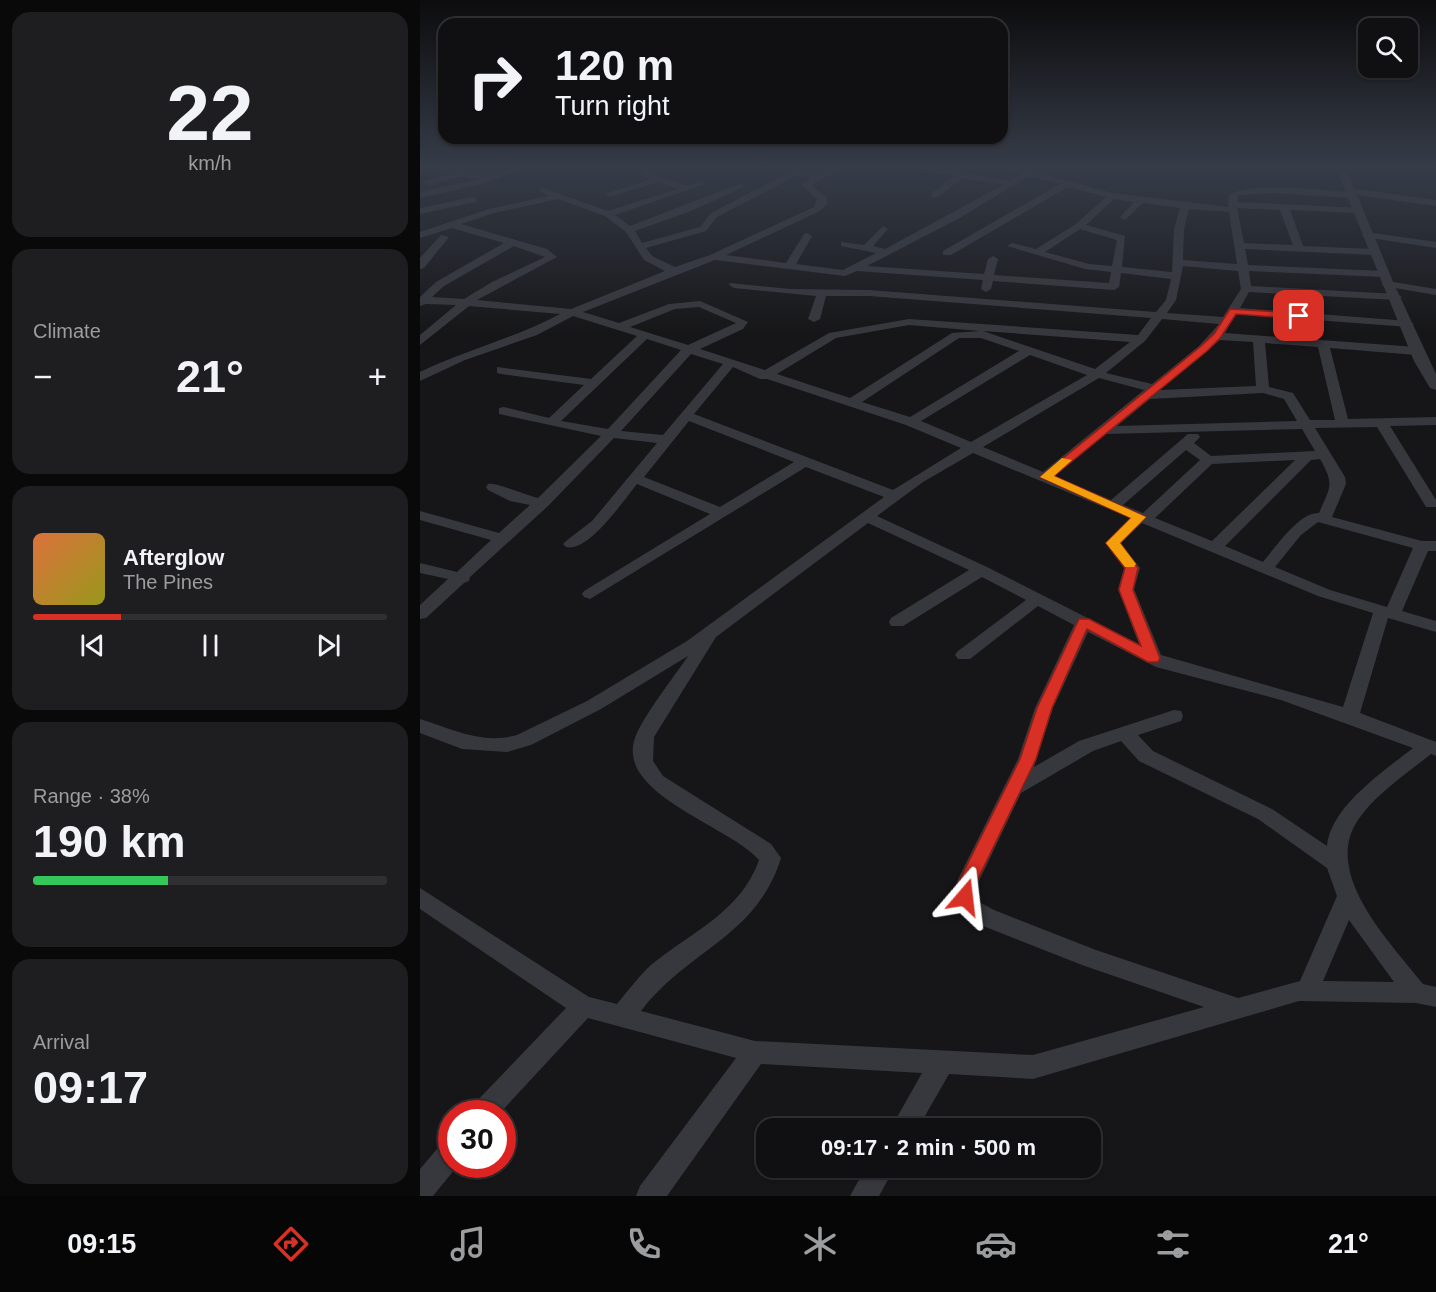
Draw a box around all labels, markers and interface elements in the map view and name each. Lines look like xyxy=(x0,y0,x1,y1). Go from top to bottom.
map controls xyxy=(1358,18,1418,78)
button: search xyxy=(1358,18,1418,78)
icon: right xyxy=(456,42,534,120)
text: 120 m xyxy=(555,42,674,89)
text: 22 xyxy=(167,69,253,157)
text: Turn right xyxy=(555,91,670,121)
text: km/h xyxy=(188,152,232,174)
pin xyxy=(1273,290,1324,341)
icon: arrive xyxy=(1282,299,1315,332)
text: Climate xyxy=(33,320,101,342)
text: 21° xyxy=(176,351,244,402)
text: − xyxy=(33,358,52,395)
text: + xyxy=(368,358,387,395)
text: Afterglow xyxy=(123,545,224,570)
text: The Pines xyxy=(123,571,213,593)
icon: previous xyxy=(76,629,109,662)
icon: pause xyxy=(194,629,227,662)
icon: next xyxy=(312,629,345,662)
text: Range · 38% xyxy=(33,785,150,807)
text: 190 km xyxy=(33,816,186,867)
position arrow xyxy=(933,865,997,929)
text: Arrival xyxy=(33,1031,90,1053)
text: 09:17 xyxy=(33,1062,148,1113)
speed limit sign: 30 xyxy=(438,1100,516,1178)
text: 09:17 · 2 min · 500 m xyxy=(821,1135,1036,1160)
icon: directions xyxy=(270,1223,312,1265)
icon: music xyxy=(447,1223,489,1265)
icon: phone xyxy=(623,1223,665,1265)
icon: climate xyxy=(799,1223,841,1265)
icon: car xyxy=(975,1223,1017,1265)
icon: filters xyxy=(1152,1223,1194,1265)
text: 09:15 xyxy=(67,1229,136,1259)
text: 21° xyxy=(1328,1229,1369,1259)

